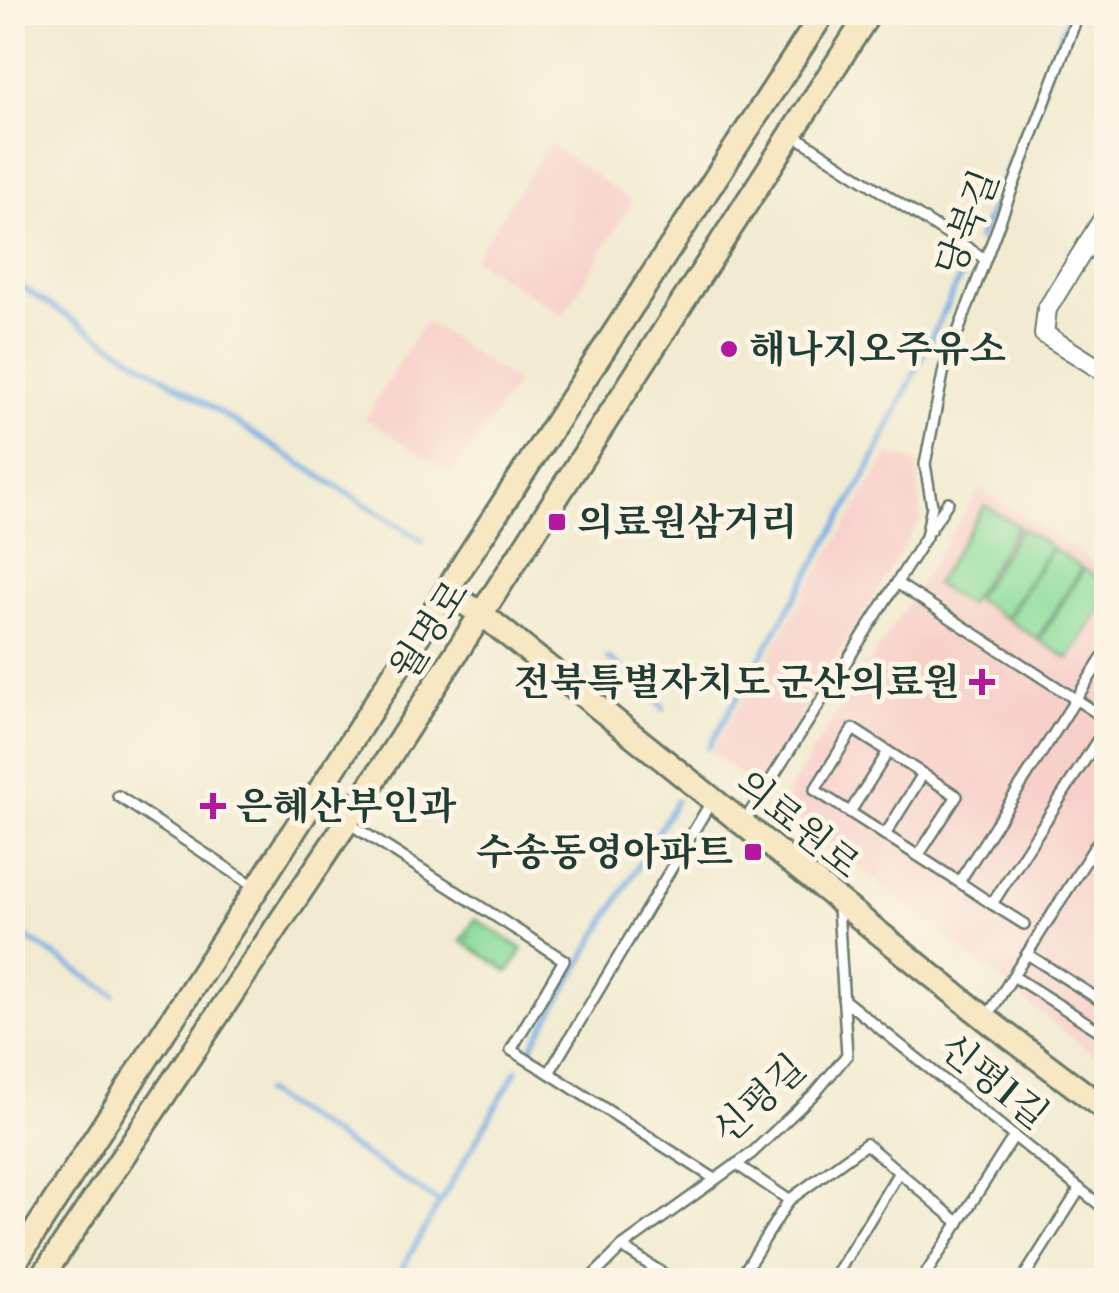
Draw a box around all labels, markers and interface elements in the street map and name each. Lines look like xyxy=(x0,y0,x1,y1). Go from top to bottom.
street label: 당북길 xyxy=(927,164,1010,283)
place label: 해나지오주유소 xyxy=(749,327,1006,374)
marker: 해나지오주유소 xyxy=(718,338,740,360)
place label: 의료원삼거리 xyxy=(577,500,797,547)
marker: 의료원삼거리 xyxy=(546,511,568,533)
street label: 월명로 xyxy=(381,572,480,690)
place label: 전북특별자치도 군산의료원 xyxy=(513,660,960,707)
marker: 전북특별자치도 군산의료원 xyxy=(969,669,995,695)
street label: 의료원로 xyxy=(725,761,869,890)
place label: 은혜산부인과 xyxy=(236,784,457,831)
marker: 은혜산부인과 xyxy=(200,793,226,819)
place label: 수송동영아파트 xyxy=(476,830,733,877)
marker: 수송동영아파트 xyxy=(742,841,764,863)
street label: 신평1길 xyxy=(929,1024,1057,1140)
street label: 신평길 xyxy=(704,1045,816,1155)

